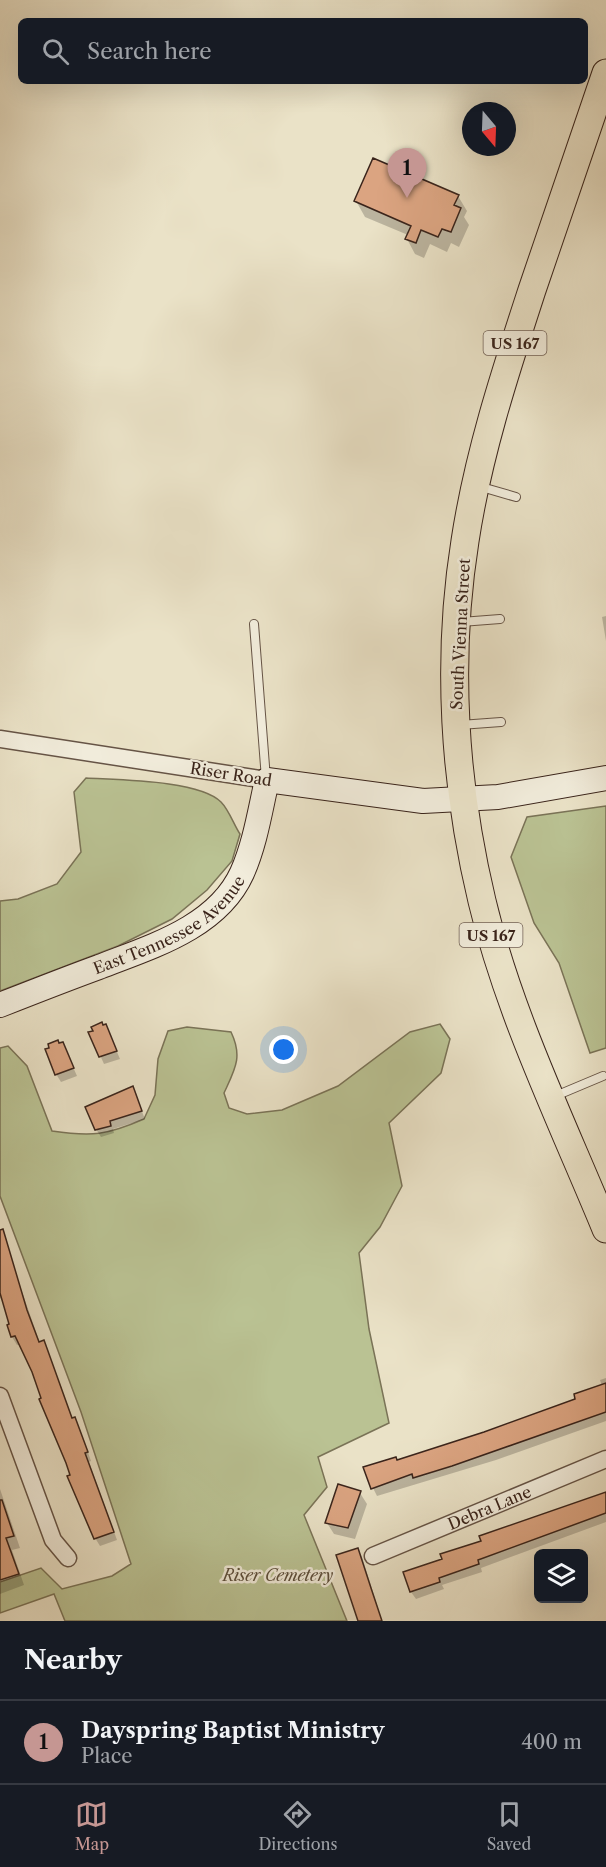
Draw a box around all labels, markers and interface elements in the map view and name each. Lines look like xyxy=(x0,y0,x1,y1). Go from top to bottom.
search box xyxy=(18,18,588,84)
icon: search xyxy=(39,35,72,68)
text: Search here xyxy=(87,38,212,65)
north arrow xyxy=(462,102,516,156)
pin: 1 xyxy=(388,148,426,198)
road number: US 167 xyxy=(484,331,546,355)
street label: South Vienna Street xyxy=(446,557,474,710)
street label: Riser Road xyxy=(189,758,274,790)
street label: East Tennessee Avenue xyxy=(90,872,249,978)
road number: US 167 xyxy=(460,923,522,947)
your location xyxy=(269,1035,298,1064)
street label: Debra Lane xyxy=(445,1481,534,1534)
map controls xyxy=(534,1549,588,1603)
button: layers xyxy=(534,1549,588,1603)
park label: Riser Cemetery xyxy=(221,1565,333,1585)
text: Nearby xyxy=(24,1644,122,1676)
text: Dayspring Baptist Ministry xyxy=(81,1717,385,1744)
text: 1 xyxy=(39,1730,48,1754)
text: 400 m xyxy=(521,1730,582,1754)
text: Place xyxy=(81,1744,132,1768)
tab: Map xyxy=(75,1798,109,1854)
tab: Directions xyxy=(258,1798,337,1854)
tab: Saved xyxy=(487,1798,531,1854)

